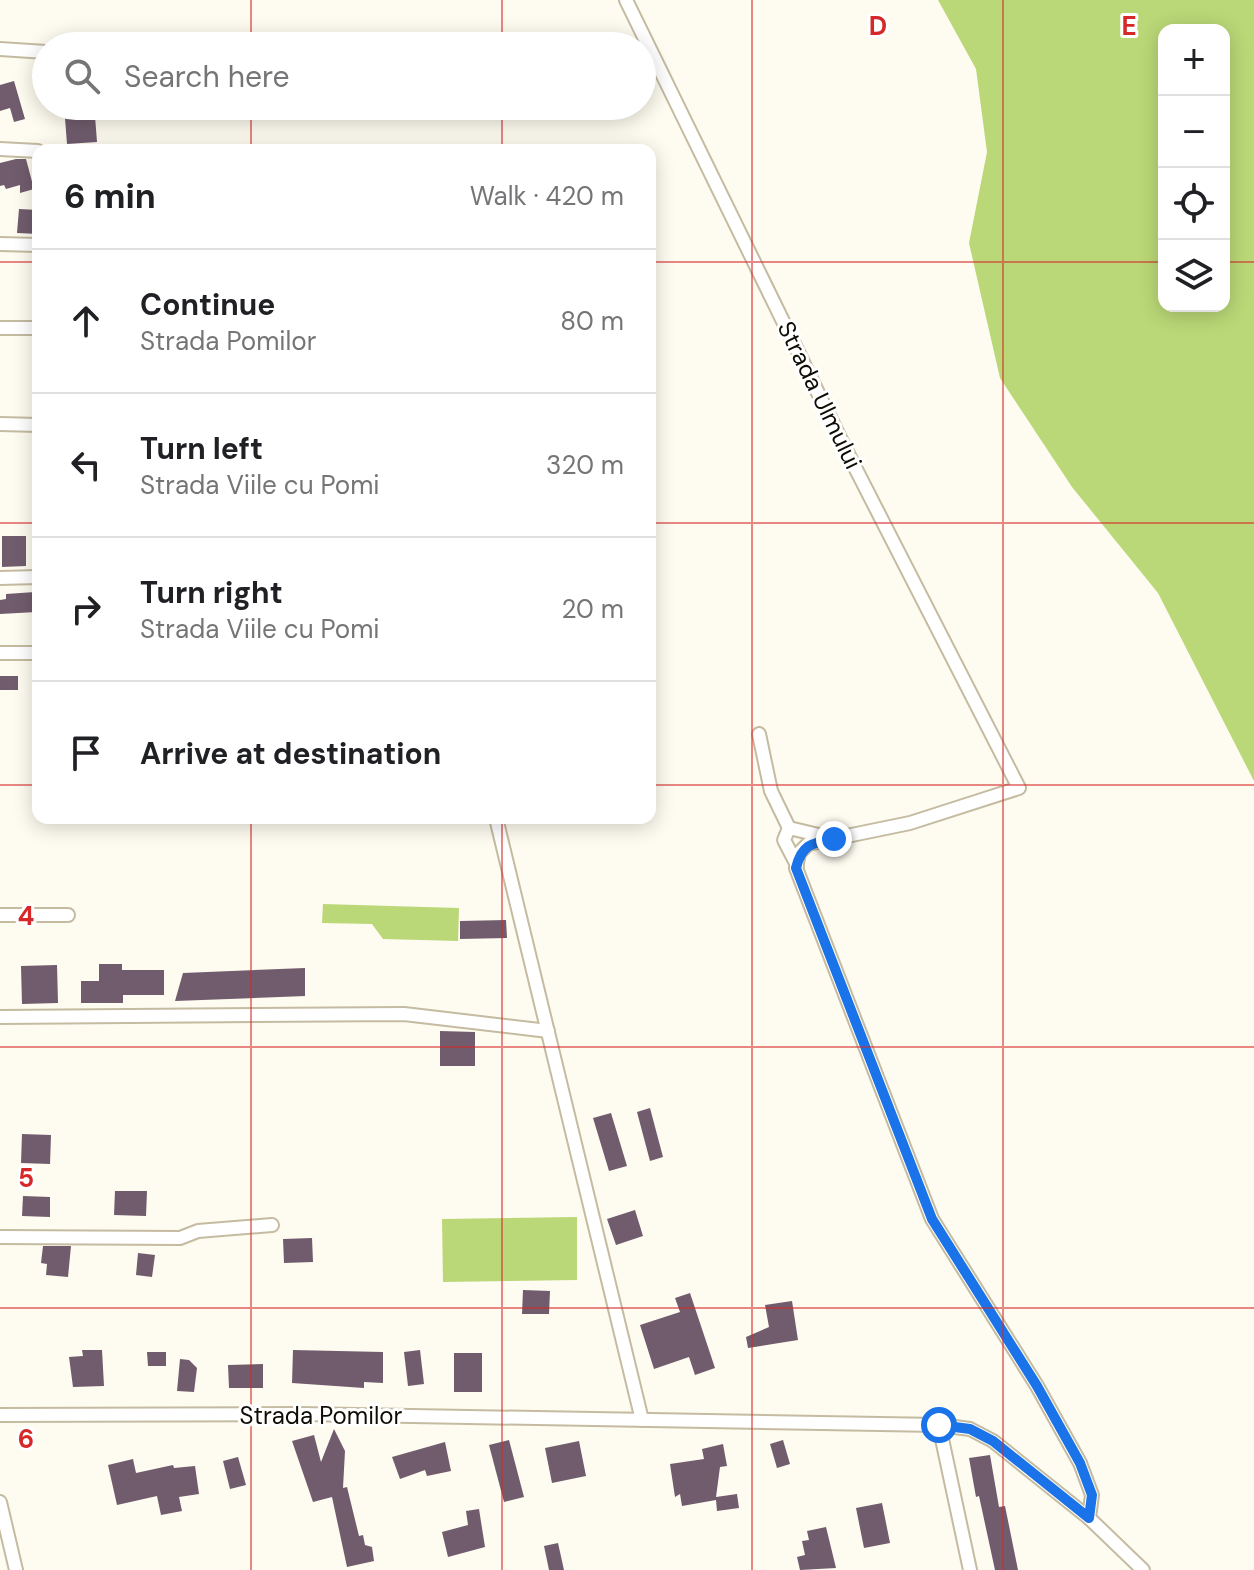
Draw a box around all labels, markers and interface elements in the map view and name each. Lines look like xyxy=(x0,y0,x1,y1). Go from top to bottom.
text: D xyxy=(869,9,887,43)
text: E xyxy=(1121,9,1137,43)
map controls xyxy=(1158,24,1230,312)
button: + xyxy=(1158,24,1230,96)
search box xyxy=(32,32,656,120)
icon: search xyxy=(60,54,104,98)
text: Search here xyxy=(124,57,290,96)
button: − xyxy=(1158,96,1230,168)
button: locate xyxy=(1158,168,1230,240)
text: 6 min xyxy=(64,174,156,219)
text: Walk · 420 m xyxy=(470,179,624,213)
button: layers xyxy=(1158,240,1230,312)
text: Continue xyxy=(140,285,275,324)
icon: ahead xyxy=(64,299,108,343)
text: 80 m xyxy=(560,304,624,338)
street label: Strada Ulmului xyxy=(771,316,869,474)
text: Strada Pomilor xyxy=(140,324,316,358)
text: Turn left xyxy=(140,429,263,468)
icon: left xyxy=(64,443,108,487)
text: 320 m xyxy=(546,448,624,482)
text: Strada Viile cu Pomi xyxy=(140,468,380,502)
text: Turn right xyxy=(140,573,283,612)
icon: right xyxy=(64,587,108,631)
text: 20 m xyxy=(561,592,624,626)
text: Strada Viile cu Pomi xyxy=(140,612,380,646)
icon: arrive xyxy=(64,731,108,775)
text: Arrive at destination xyxy=(140,734,441,773)
route end xyxy=(816,821,852,857)
text: 4 xyxy=(18,899,34,933)
text: 5 xyxy=(18,1161,34,1195)
street label: Strada Pomilor xyxy=(240,1400,403,1431)
route start xyxy=(921,1407,957,1443)
text: 6 xyxy=(18,1422,34,1456)

